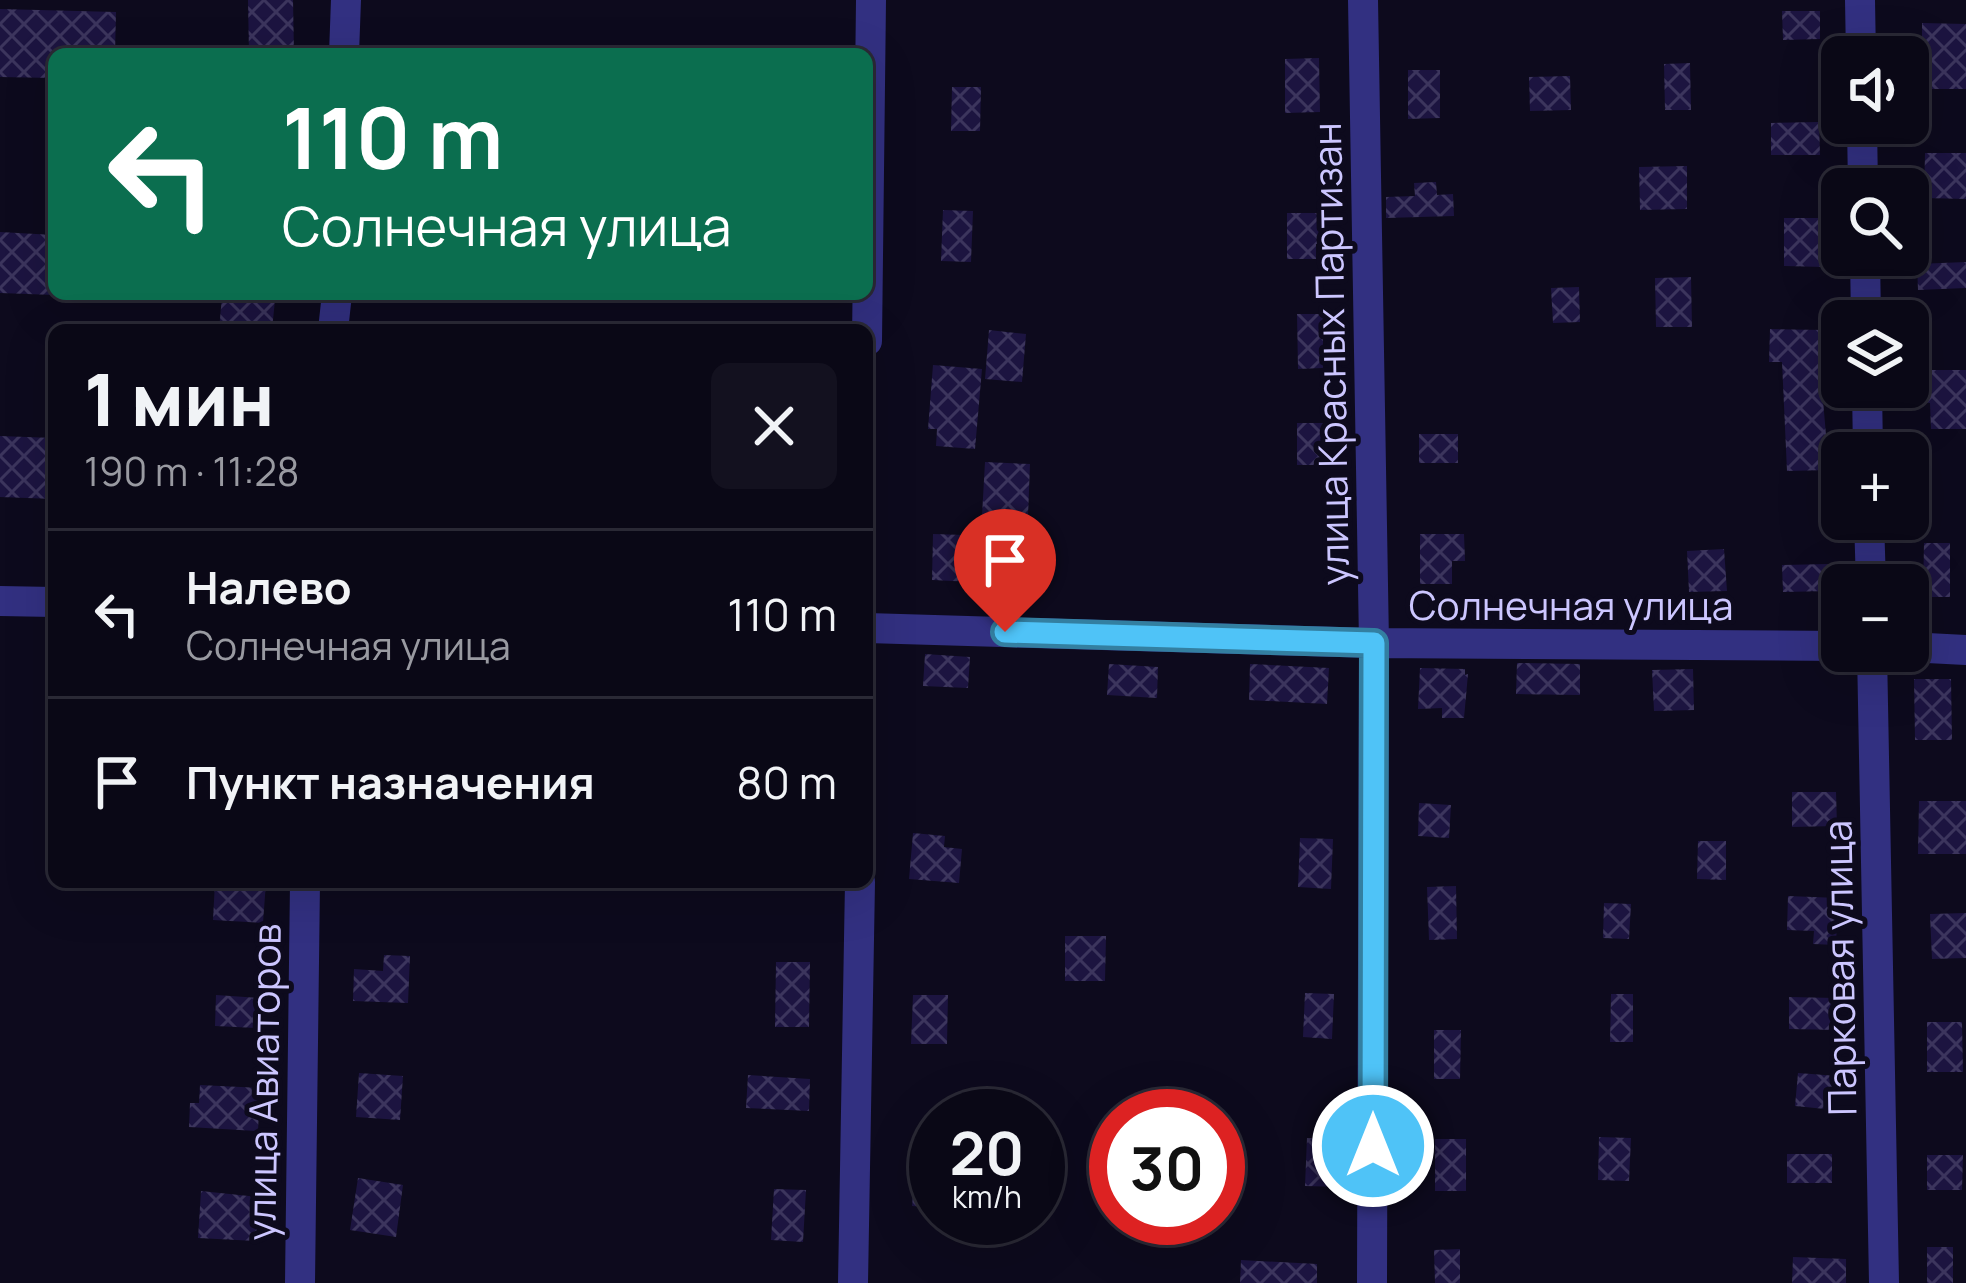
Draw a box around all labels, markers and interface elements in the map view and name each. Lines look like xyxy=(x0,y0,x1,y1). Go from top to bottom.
map controls xyxy=(1821,36,1929,672)
button: sound xyxy=(1821,36,1929,144)
text: 110 m xyxy=(282,79,503,194)
icon: left xyxy=(84,96,240,252)
street label: улица Красных Партизан xyxy=(1299,122,1361,586)
button: search xyxy=(1821,168,1929,276)
text: Солнечная улица xyxy=(282,188,732,262)
button: layers xyxy=(1821,300,1929,408)
text: 1 мин xyxy=(84,349,274,448)
button: close xyxy=(711,363,837,489)
button: + xyxy=(1821,432,1929,540)
text: 190 m · 11:28 xyxy=(84,444,299,498)
pin xyxy=(954,509,1056,632)
icon: arrive xyxy=(972,527,1038,593)
text: Налево xyxy=(186,556,352,618)
button: − xyxy=(1821,564,1929,672)
street label: Солнечная улица xyxy=(1409,578,1733,632)
icon: left xyxy=(84,581,150,647)
text: 110 m xyxy=(727,583,837,645)
text: Солнечная улица xyxy=(186,618,511,672)
icon: arrive xyxy=(84,749,150,815)
text: Пункт назначения xyxy=(186,751,595,813)
text: 80 m xyxy=(736,751,837,813)
street label: Парковая улица xyxy=(1809,820,1869,1116)
street label: улица Авиаторов xyxy=(233,923,293,1241)
position arrow xyxy=(1310,1083,1436,1209)
speed limit sign: 30 xyxy=(1089,1089,1245,1245)
text: 20 xyxy=(949,1111,1025,1193)
text: km/h xyxy=(952,1176,1022,1217)

